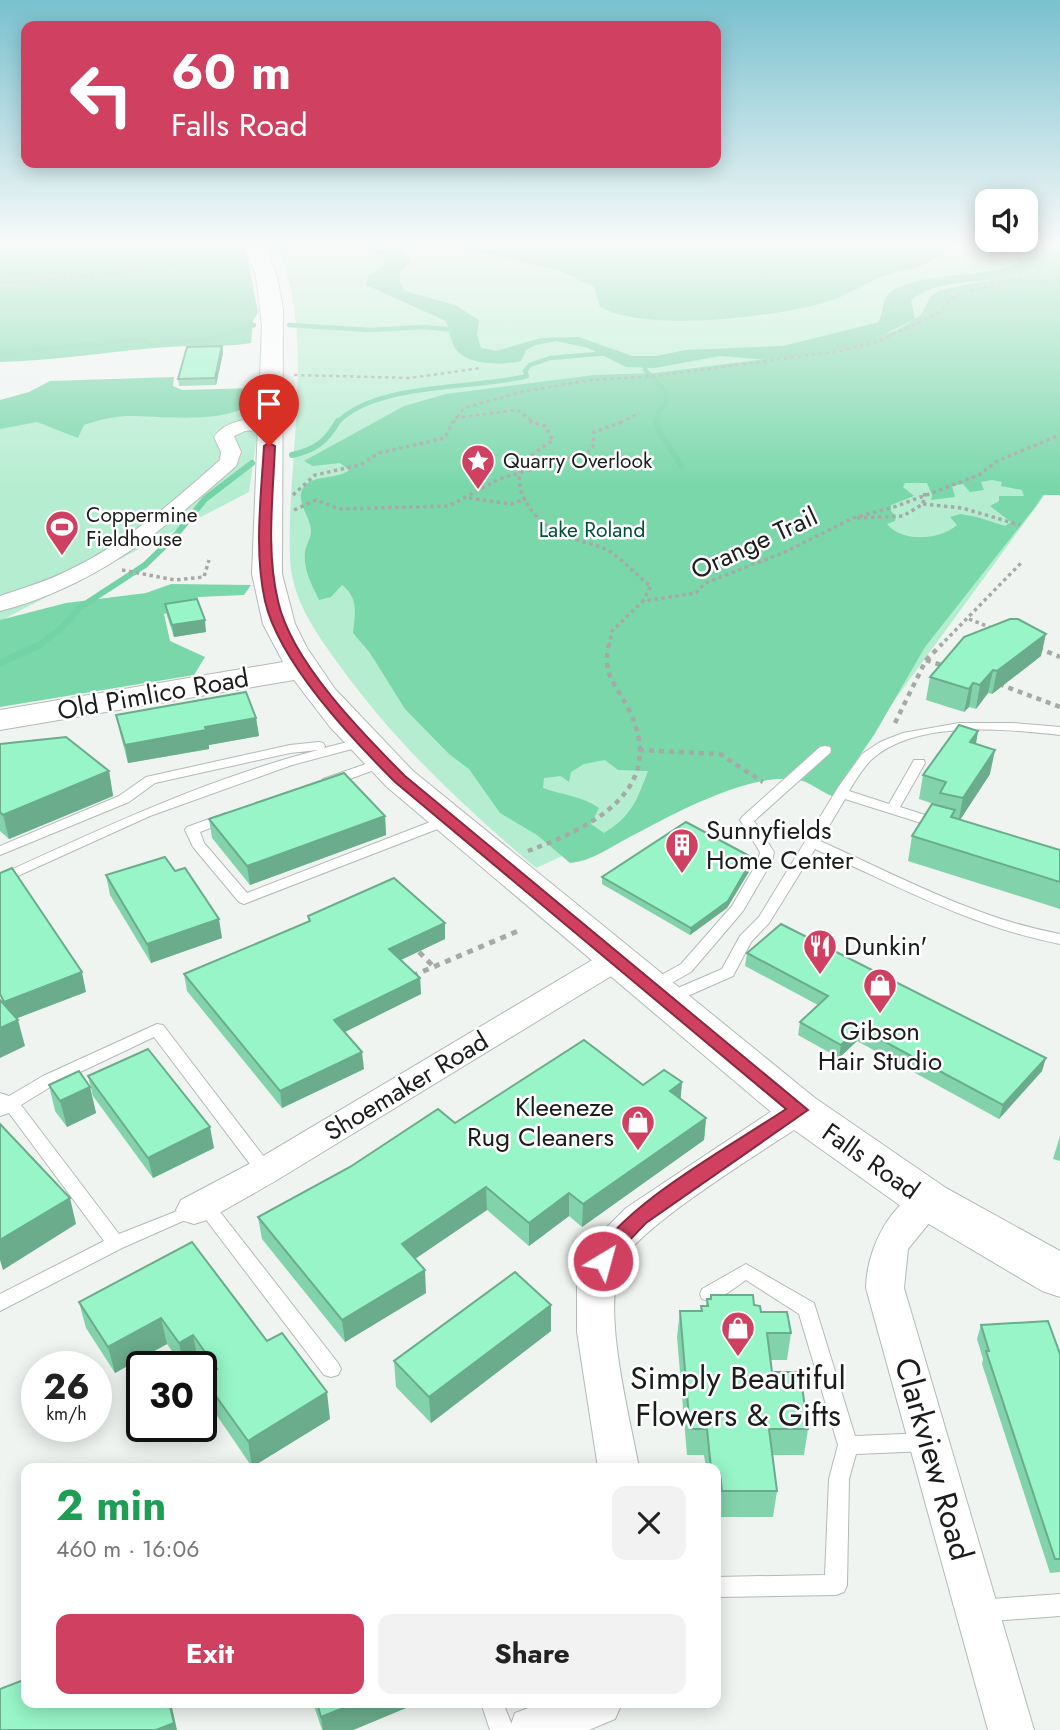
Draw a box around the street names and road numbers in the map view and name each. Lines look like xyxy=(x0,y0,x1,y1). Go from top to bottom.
street label: Orange Trail xyxy=(684,497,824,589)
street label: Old Pimlico Road xyxy=(54,658,252,730)
street label: Shoemaker Road xyxy=(317,1022,495,1150)
street label: Falls Road xyxy=(815,1114,927,1208)
street label: Clarkview Road xyxy=(883,1352,985,1566)

